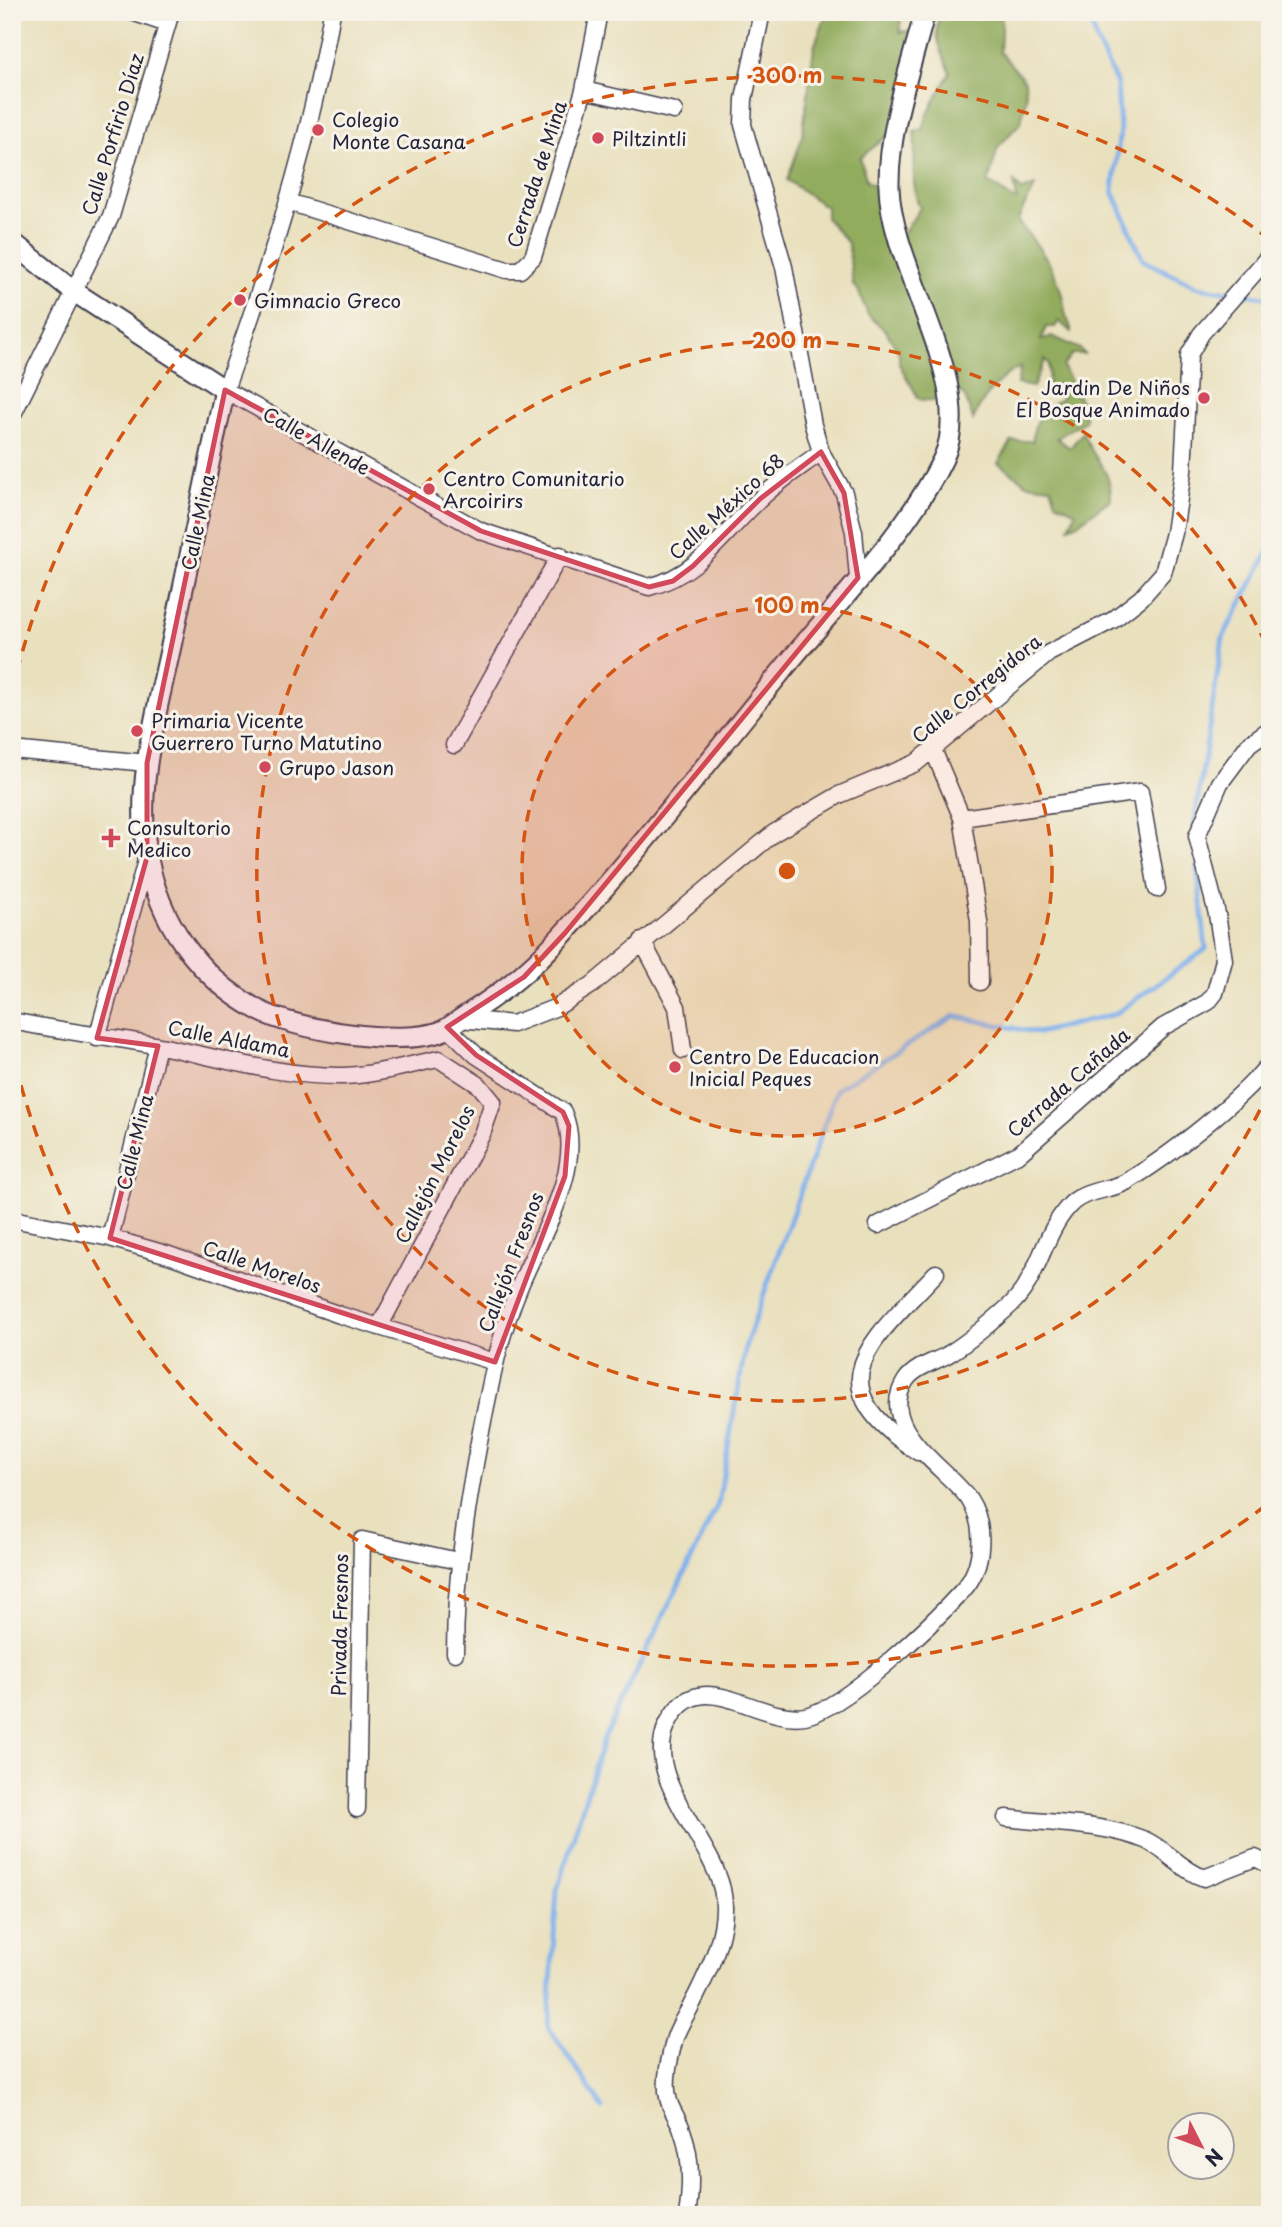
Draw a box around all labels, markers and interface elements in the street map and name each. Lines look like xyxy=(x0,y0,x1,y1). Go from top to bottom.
street label: Calle Porfirio Díaz xyxy=(74,49,150,219)
text: 300 m xyxy=(752,58,822,90)
street label: Cerrada de Mina xyxy=(499,97,573,251)
place label: Colegio Monte Casana xyxy=(332,105,466,155)
marker: Colegio Monte Casana xyxy=(310,122,326,138)
place label: Piltzintli xyxy=(612,124,687,152)
marker: Piltzintli xyxy=(590,130,606,146)
place label: Gimnacio Greco xyxy=(254,286,401,314)
marker: Gimnacio Greco xyxy=(232,292,248,308)
text: 200 m xyxy=(752,323,822,355)
place label: Jardin De Niños El Bosque Animado xyxy=(1016,373,1190,423)
marker: Jardin De Niños El Bosque Animado xyxy=(1196,390,1212,406)
street label: Calle Allende xyxy=(258,399,376,481)
street label: Calle México 68 xyxy=(662,446,790,566)
place label: Centro Comunitario Arcoirirs xyxy=(443,464,625,514)
street label: Calle Mina xyxy=(173,471,221,573)
marker: Centro Comunitario Arcoirirs xyxy=(421,481,437,497)
text: 100 m xyxy=(754,588,820,620)
street label: Calle Corregidora xyxy=(905,627,1047,749)
place label: Primaria Vicente Guerrero Turno Matutino xyxy=(151,706,382,756)
marker: Primaria Vicente Guerrero Turno Matutino xyxy=(129,723,145,739)
place label: Grupo Jason xyxy=(279,753,394,781)
marker: Grupo Jason xyxy=(257,759,273,775)
place label: Consultorio Medico xyxy=(127,813,231,863)
marker: Consultorio Medico xyxy=(101,828,121,848)
centre of rings xyxy=(775,859,799,883)
street label: Calle Aldama xyxy=(166,1012,292,1064)
street label: Cerrada Cañada xyxy=(1000,1021,1136,1143)
place label: Centro De Educacion Inicial Peques xyxy=(689,1042,879,1092)
marker: Centro De Educacion Inicial Peques xyxy=(667,1059,683,1075)
street label: Calle Mina xyxy=(109,1091,159,1193)
street label: Callejón Morelos xyxy=(387,1100,481,1248)
street label: Callejón Fresnos xyxy=(470,1188,550,1336)
street label: Calle Morelos xyxy=(199,1233,325,1299)
street label: Privada Fresnos xyxy=(324,1554,354,1696)
north arrow xyxy=(1166,2112,1236,2182)
text: N xyxy=(1199,2143,1230,2173)

